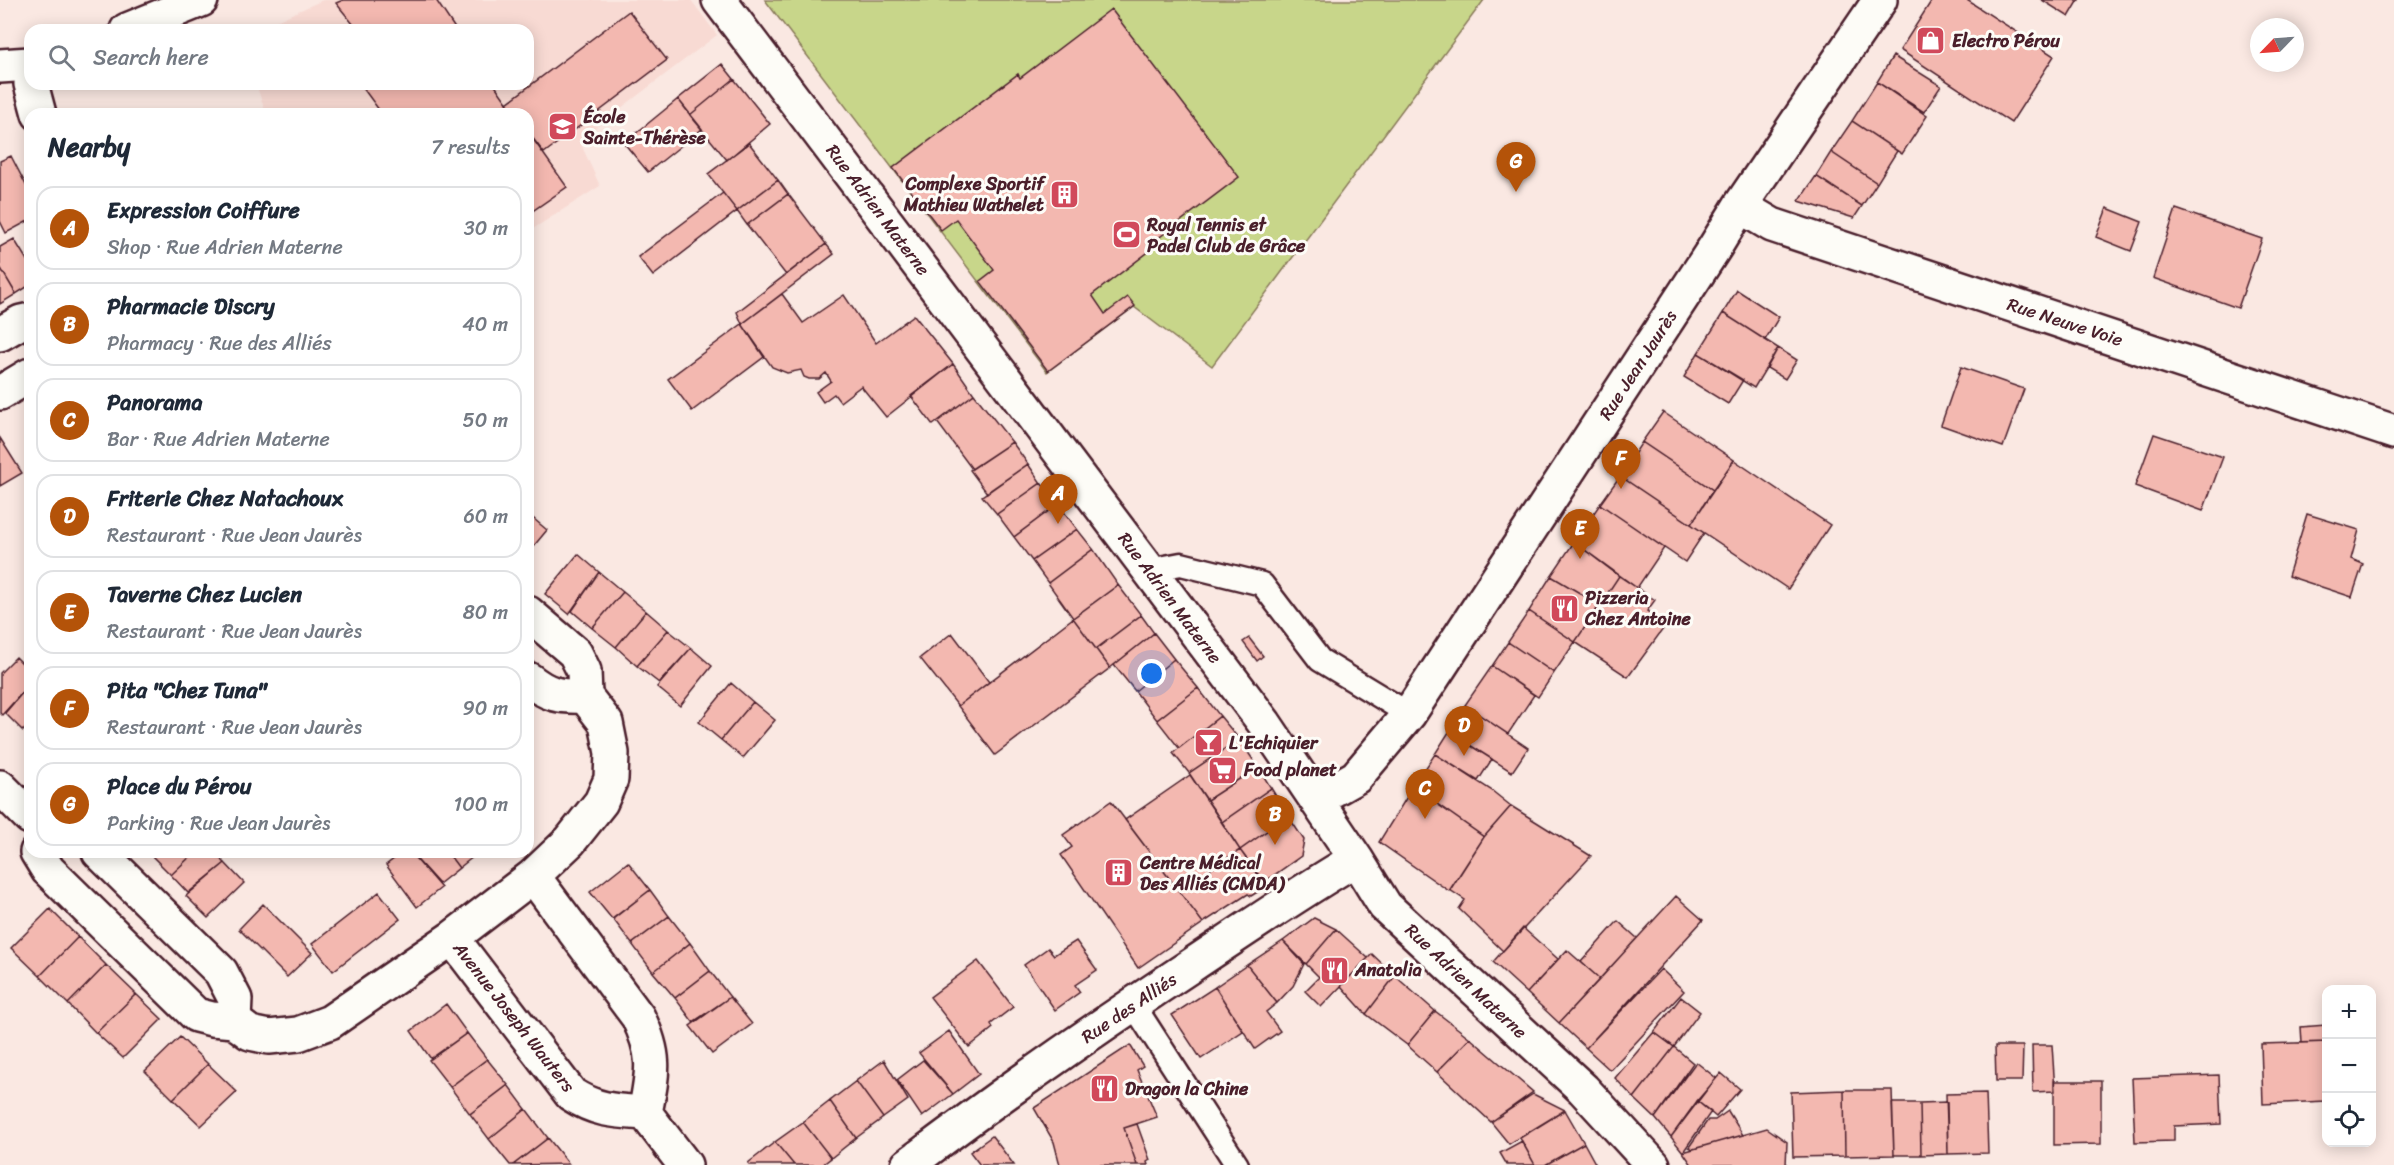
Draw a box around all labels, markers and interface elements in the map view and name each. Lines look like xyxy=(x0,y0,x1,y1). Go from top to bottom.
north arrow xyxy=(2250,18,2304,72)
search box xyxy=(24,24,534,90)
shop icon: Electro Pérou xyxy=(1915,25,1947,57)
place label: Electro Pérou xyxy=(1952,25,2060,57)
text: Search here xyxy=(93,38,209,77)
icon: search xyxy=(45,41,78,74)
place label: École Sainte-Thérèse xyxy=(582,101,707,154)
school or university icon: École Sainte-Thérèse xyxy=(546,111,578,143)
text: Nearby xyxy=(48,124,130,170)
text: 7 results xyxy=(431,130,510,165)
street label: Rue Adrien Materne xyxy=(818,137,938,283)
pin: G xyxy=(1496,142,1536,192)
place label: Complexe Sportif Mathieu Wathelet xyxy=(903,168,1046,221)
building icon: Complexe Sportif Mathieu Wathelet xyxy=(1049,178,1081,210)
text: Expression Coiffure xyxy=(107,191,300,230)
place label: Royal Tennis et Padel Club de Grâce xyxy=(1146,209,1306,262)
text: A xyxy=(63,211,76,246)
text: 30 m xyxy=(464,211,508,246)
sports icon: Royal Tennis et Padel Club de Grâce xyxy=(1110,219,1142,251)
text: Shop · Rue Adrien Materne xyxy=(107,230,343,265)
text: Pharmacie Discry xyxy=(107,287,275,326)
street label: Rue Neuve Voie xyxy=(2003,288,2127,356)
street label: Rue Jean Jaurès xyxy=(1590,303,1686,427)
text: B xyxy=(63,307,76,342)
text: 40 m xyxy=(462,307,508,342)
text: Pharmacy · Rue des Alliés xyxy=(107,326,332,361)
text: Panorama xyxy=(107,383,202,422)
text: C xyxy=(63,403,76,438)
text: 50 m xyxy=(463,403,508,438)
text: Bar · Rue Adrien Materne xyxy=(107,422,330,457)
pin: F xyxy=(1602,440,1640,489)
pin: A xyxy=(1038,474,1078,524)
text: Friterie Chez Natachoux xyxy=(107,479,343,518)
text: D xyxy=(64,499,75,534)
text: 60 m xyxy=(463,499,508,534)
pin: E xyxy=(1560,510,1600,559)
text: Restaurant · Rue Jean Jaurès xyxy=(107,518,362,553)
street label: Rue Adrien Materne xyxy=(1110,525,1230,671)
text: Taverne Chez Lucien xyxy=(107,575,302,614)
place label: Pizzeria Chez Antoine xyxy=(1584,582,1691,635)
restaurant icon: Pizzeria Chez Antoine xyxy=(1548,592,1580,624)
text: E xyxy=(64,595,75,630)
text: 80 m xyxy=(463,595,508,630)
text: Restaurant · Rue Jean Jaurès xyxy=(107,614,362,649)
your location xyxy=(1137,659,1166,688)
text: Pita "Chez Tuna" xyxy=(107,671,267,710)
text: F xyxy=(64,691,75,726)
text: 90 m xyxy=(463,691,508,726)
pin: D xyxy=(1444,706,1484,756)
text: Restaurant · Rue Jean Jaurès xyxy=(107,710,362,745)
bar icon: L'Echiquier xyxy=(1192,727,1224,759)
place label: L'Echiquier xyxy=(1229,727,1319,759)
supermarket icon: Food planet xyxy=(1207,754,1239,786)
place label: Food planet xyxy=(1243,754,1337,786)
text: Place du Pérou xyxy=(107,767,251,806)
pin: C xyxy=(1406,770,1444,819)
text: G xyxy=(63,787,76,822)
text: 100 m xyxy=(454,787,508,822)
pin: B xyxy=(1256,796,1294,845)
text: Parking · Rue Jean Jaurès xyxy=(107,806,330,841)
place label: Centre Médical Des Alliés (CMDA) xyxy=(1139,847,1286,900)
building icon: Centre Médical Des Alliés (CMDA) xyxy=(1103,857,1135,889)
street label: Rue Adrien Materne xyxy=(1397,915,1535,1047)
street label: Avenue Joseph Wauters xyxy=(444,934,584,1100)
restaurant icon: Anatolia xyxy=(1318,954,1350,986)
place label: Anatolia xyxy=(1354,954,1422,986)
street label: Rue des Alliés xyxy=(1074,964,1184,1052)
map controls xyxy=(2322,985,2376,1147)
button: + xyxy=(2322,985,2376,1039)
button: − xyxy=(2322,1039,2376,1093)
restaurant icon: Dragon la Chine xyxy=(1088,1073,1120,1105)
place label: Dragon la Chine xyxy=(1125,1073,1249,1105)
button: locate xyxy=(2322,1093,2376,1147)

